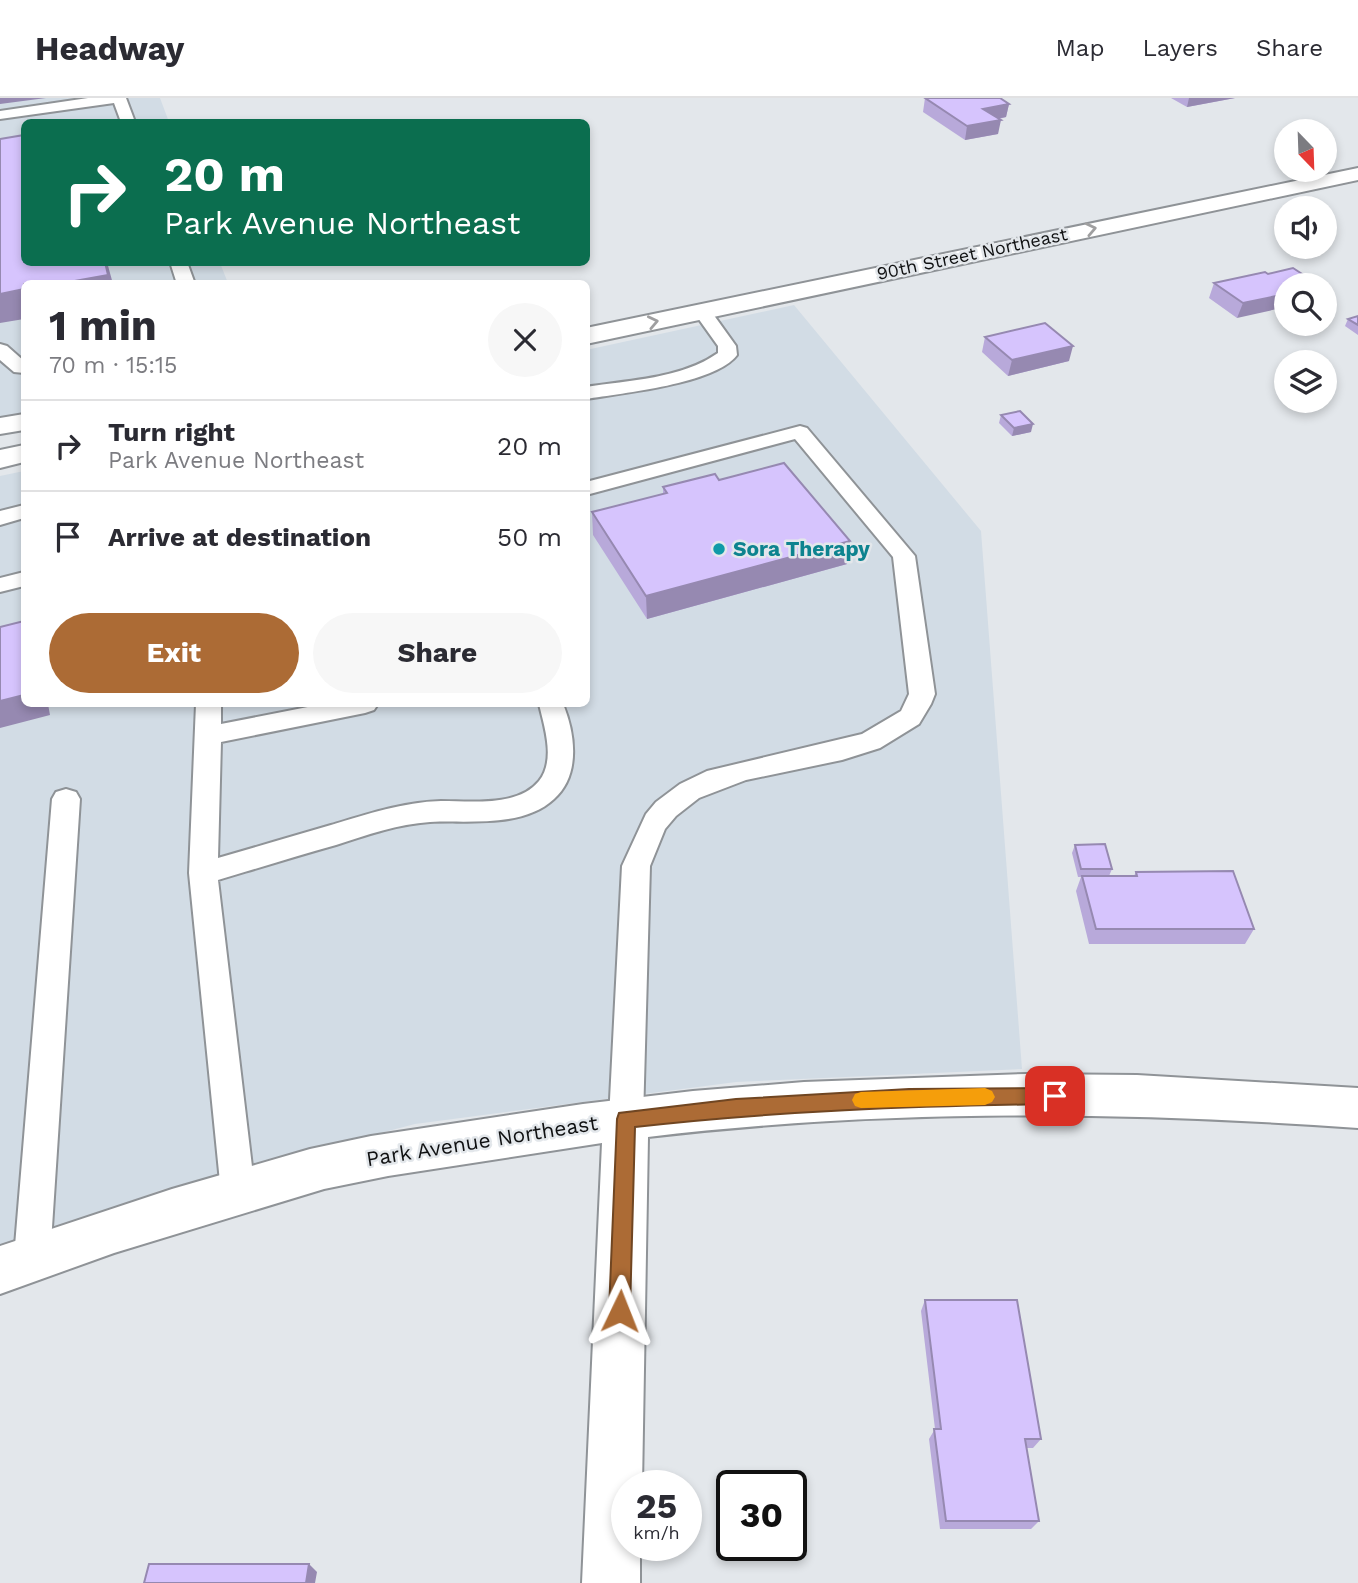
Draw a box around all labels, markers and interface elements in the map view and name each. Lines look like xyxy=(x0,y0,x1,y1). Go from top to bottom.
text: Headway xyxy=(35,29,184,68)
text: Map xyxy=(1056,34,1104,62)
text: Layers xyxy=(1142,34,1218,62)
text: Share xyxy=(1256,34,1323,62)
north arrow xyxy=(1274,119,1337,182)
map controls xyxy=(1274,119,1337,413)
text: 20 m xyxy=(164,145,285,203)
icon: right xyxy=(49,147,140,238)
button: sound xyxy=(1274,196,1337,259)
text: Park Avenue Northeast xyxy=(164,204,520,242)
street label: 90th Street Northeast xyxy=(875,223,1070,284)
one-way arrow xyxy=(1085,223,1097,238)
button: search xyxy=(1274,273,1337,336)
text: 1 min xyxy=(49,301,157,350)
button: close xyxy=(488,303,562,377)
one-way arrow xyxy=(647,315,659,330)
button: layers xyxy=(1274,350,1337,413)
text: 70 m · 15:15 xyxy=(49,352,177,379)
text: Turn right xyxy=(108,417,235,447)
icon: right xyxy=(49,427,87,465)
text: 20 m xyxy=(497,431,562,461)
text: Park Avenue Northeast xyxy=(108,447,364,474)
icon: arrive xyxy=(49,518,87,556)
text: Arrive at destination xyxy=(108,522,371,552)
text: 50 m xyxy=(497,522,562,552)
place label: Sora Therapy xyxy=(733,536,870,561)
marker: Sora Therapy xyxy=(711,541,727,557)
button: Exit xyxy=(49,613,299,693)
button: Share xyxy=(313,613,562,693)
pin xyxy=(1025,1066,1085,1126)
icon: arrive xyxy=(1036,1077,1074,1115)
street label: Park Avenue Northeast xyxy=(364,1110,600,1171)
position arrow xyxy=(583,1274,657,1348)
speed limit sign: 30 xyxy=(716,1470,807,1561)
text: 25 xyxy=(636,1485,677,1527)
text: km/h xyxy=(633,1522,680,1543)

